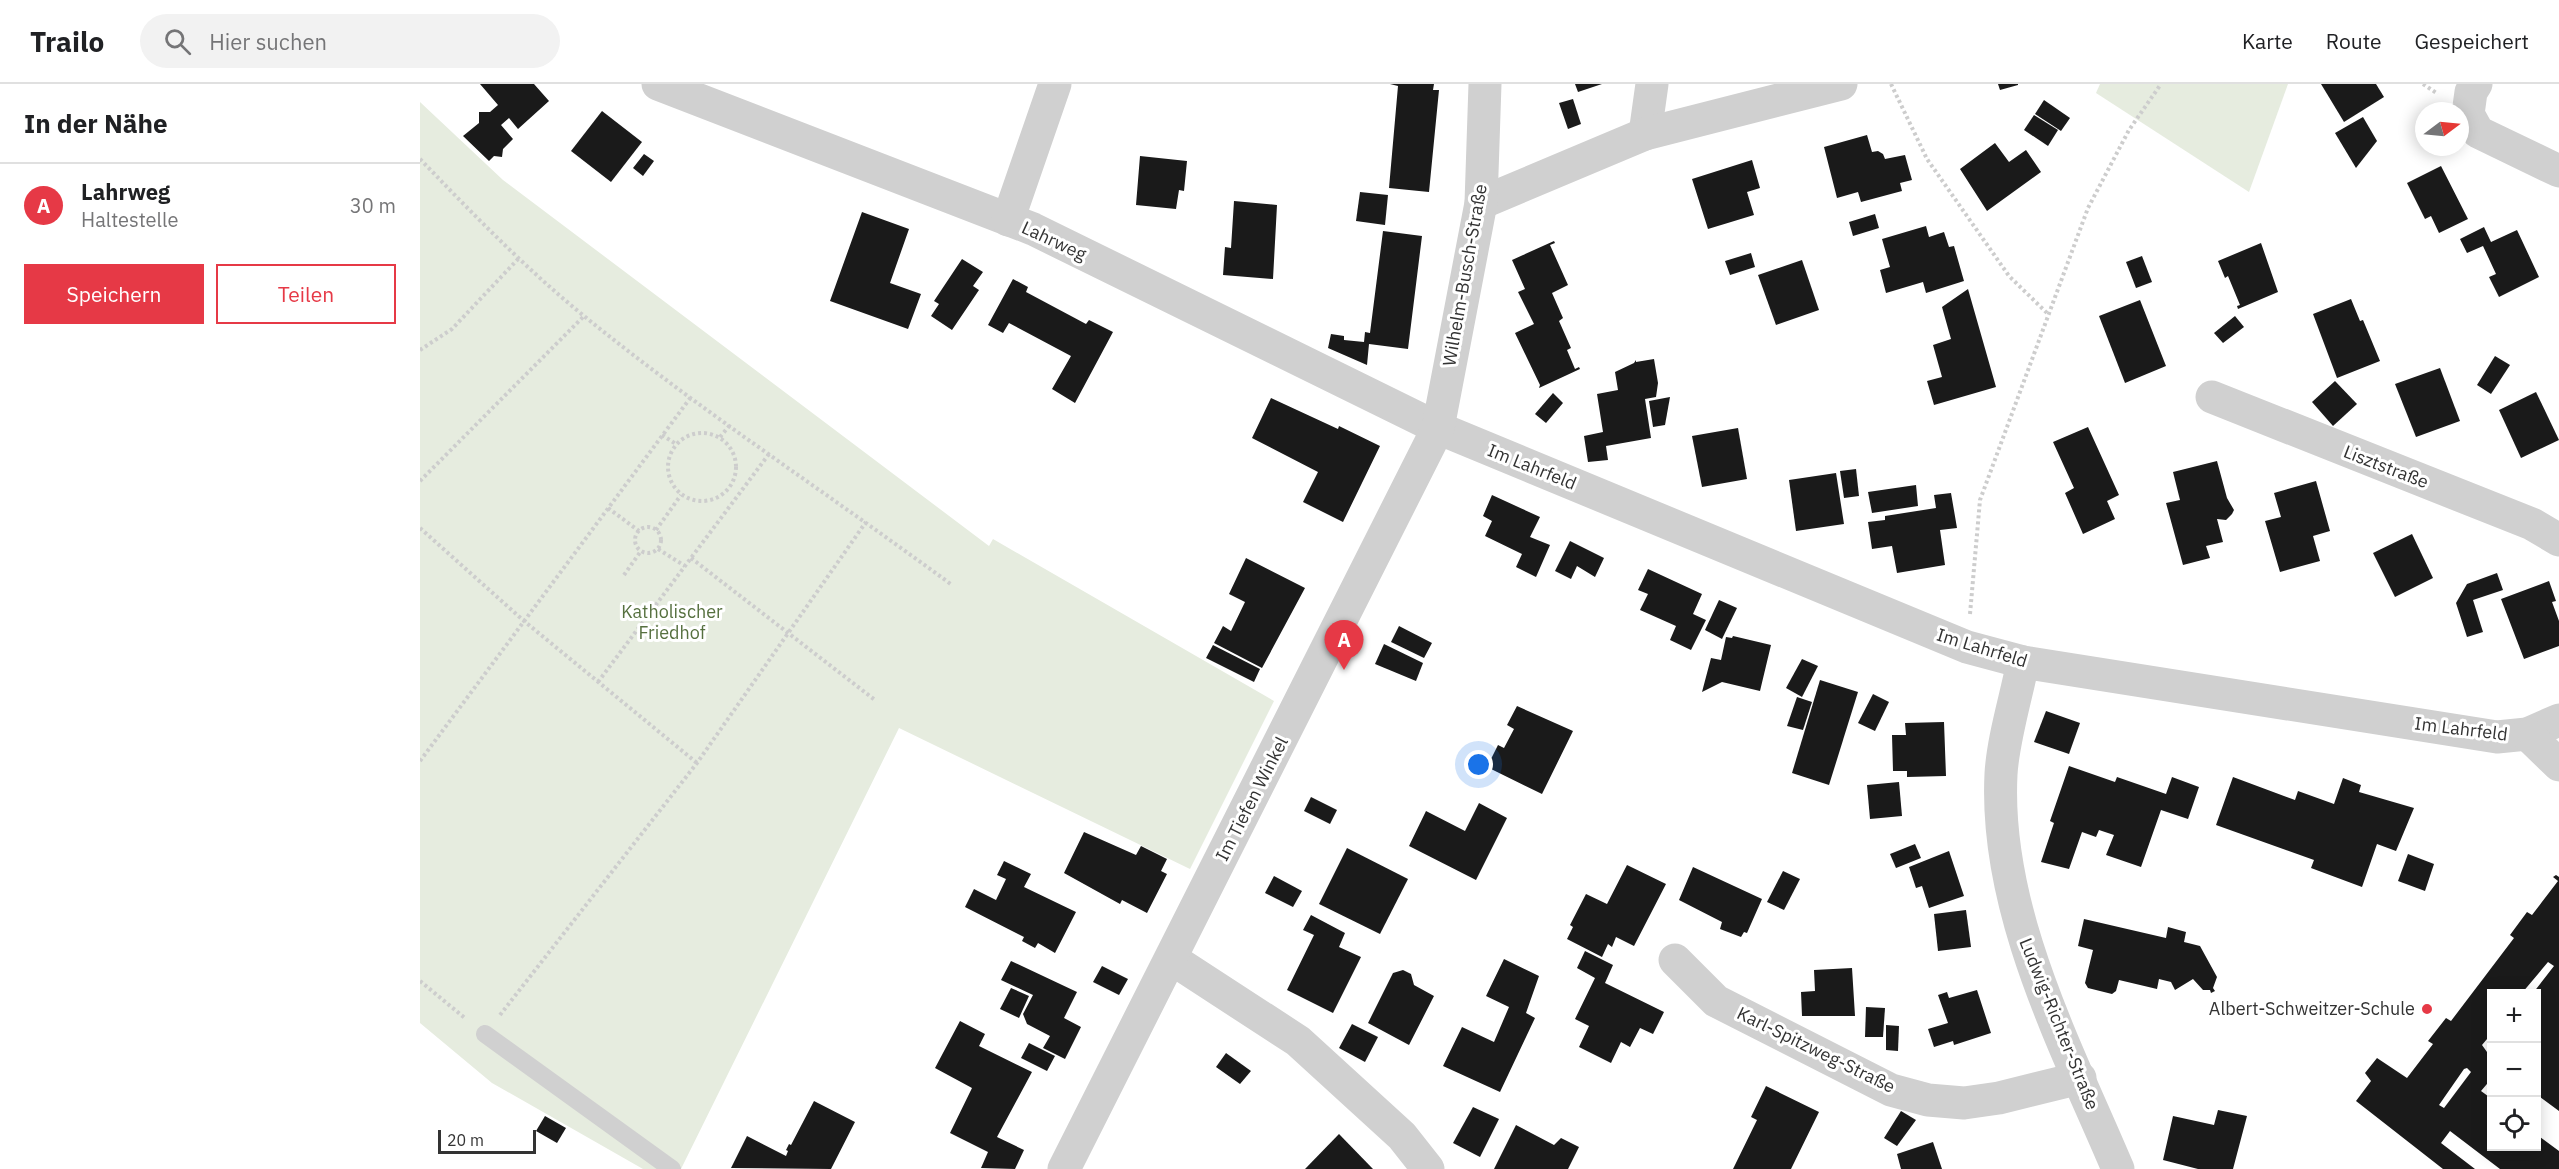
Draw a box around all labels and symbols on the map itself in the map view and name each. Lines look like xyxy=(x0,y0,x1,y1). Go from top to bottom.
north arrow xyxy=(2415,102,2469,156)
street label: Wilhelm-Busch-Straße xyxy=(1437,182,1492,368)
street label: Lahrweg xyxy=(1018,216,1091,266)
street label: Im Lahrfeld xyxy=(1484,438,1580,495)
street label: Lisztstraße xyxy=(2340,440,2432,493)
park label: Katholischer Friedhof xyxy=(621,600,723,644)
pin: A xyxy=(1324,620,1364,670)
street label: Im Lahrfeld xyxy=(1934,623,2030,672)
street label: Im Lahrfeld xyxy=(2413,711,2509,746)
street label: Im Tiefen Winkel xyxy=(1210,733,1293,865)
your location xyxy=(1464,750,1493,779)
street label: Ludwig-Richter-Straße xyxy=(2014,935,2105,1113)
place label: Albert-Schweitzer-Schule xyxy=(2209,997,2415,1020)
street label: Karl-Spitzweg-Straße xyxy=(1733,1001,1899,1098)
marker: Albert-Schweitzer-Schule xyxy=(2420,1002,2434,1016)
scale bar xyxy=(438,1127,536,1154)

